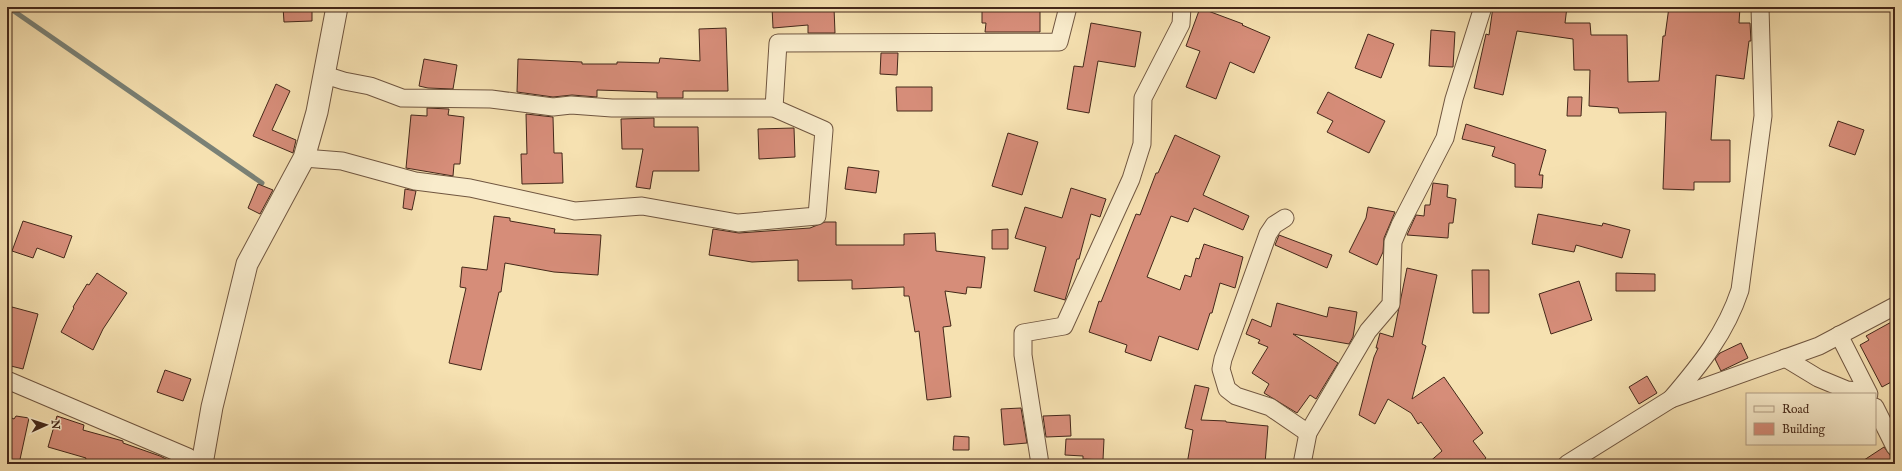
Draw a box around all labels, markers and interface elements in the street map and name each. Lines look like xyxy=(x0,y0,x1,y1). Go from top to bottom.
legend xyxy=(1746,393,1876,445)
text: Road xyxy=(1782,402,1810,417)
north arrow xyxy=(26,405,66,445)
text: N xyxy=(48,418,62,430)
text: Building xyxy=(1782,422,1826,437)

